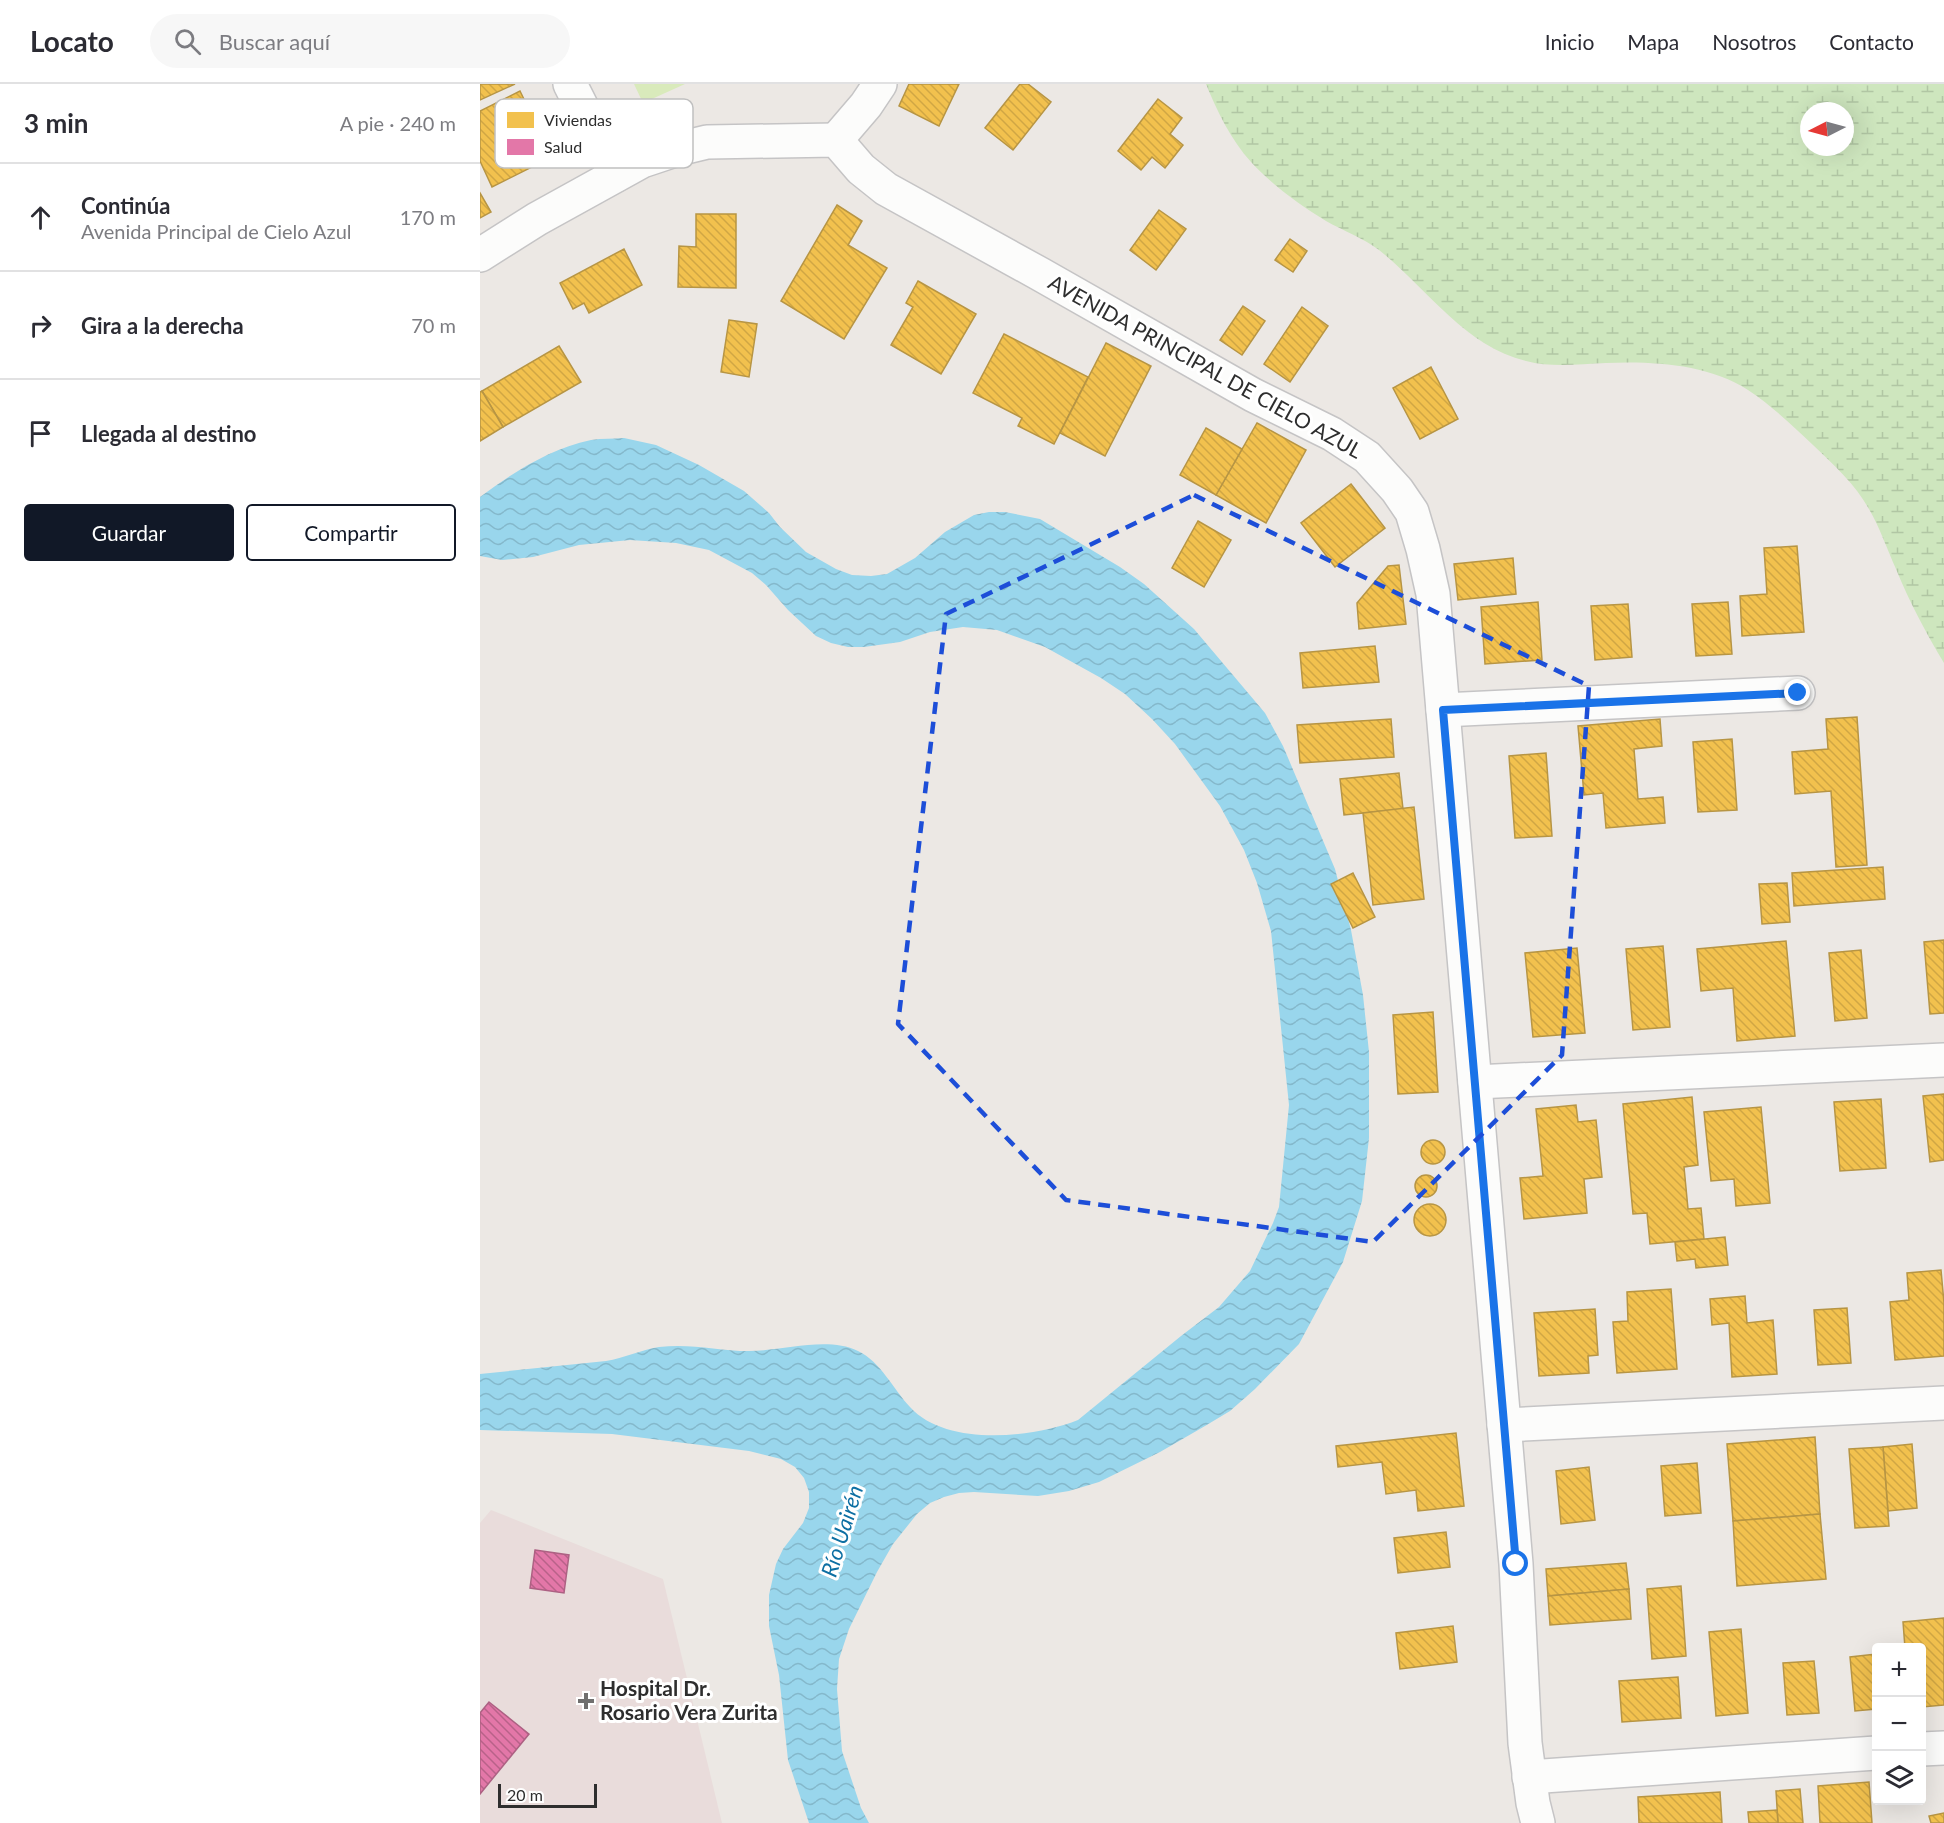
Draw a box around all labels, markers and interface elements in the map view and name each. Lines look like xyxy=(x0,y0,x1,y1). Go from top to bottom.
search box xyxy=(150,14,570,68)
text: Locato xyxy=(30,24,114,58)
icon: search xyxy=(171,25,204,58)
text: Buscar aquí xyxy=(219,28,330,55)
text: Inicio xyxy=(1545,29,1594,54)
text: Mapa xyxy=(1627,29,1679,54)
text: Nosotros xyxy=(1712,29,1796,54)
text: Contacto xyxy=(1829,29,1914,54)
legend xyxy=(495,99,693,168)
north arrow xyxy=(1800,102,1854,156)
text: 3 min xyxy=(24,107,88,139)
text: Viviendas xyxy=(544,110,612,129)
text: A pie · 240 m xyxy=(340,111,456,135)
text: Salud xyxy=(544,137,582,156)
text: Continúa xyxy=(81,192,170,219)
icon: ahead xyxy=(24,201,57,234)
text: 170 m xyxy=(400,205,456,229)
text: Avenida Principal de Cielo Azul xyxy=(81,219,352,243)
street label: AVENIDA PRINCIPAL DE CIELO AZUL xyxy=(1044,269,1367,463)
icon: right xyxy=(24,309,57,342)
text: Gira a la derecha xyxy=(81,312,244,339)
text: 70 m xyxy=(411,313,456,337)
icon: arrive xyxy=(24,417,57,450)
text: Llegada al destino xyxy=(81,420,257,447)
button: Guardar xyxy=(24,504,234,561)
button: Compartir xyxy=(246,504,456,561)
route end xyxy=(1784,679,1810,705)
water label: Río Uairén xyxy=(815,1482,868,1580)
route start xyxy=(1502,1550,1528,1576)
map controls xyxy=(1872,1643,1926,1805)
button: + xyxy=(1872,1643,1926,1697)
place label: Hospital Dr. Rosario Vera Zurita xyxy=(600,1675,778,1724)
marker: Hospital Dr. Rosario Vera Zurita xyxy=(577,1692,595,1710)
button: − xyxy=(1872,1697,1926,1751)
button: layers xyxy=(1872,1751,1926,1805)
scale bar xyxy=(498,1781,597,1808)
text: 20 m xyxy=(507,1785,543,1804)

